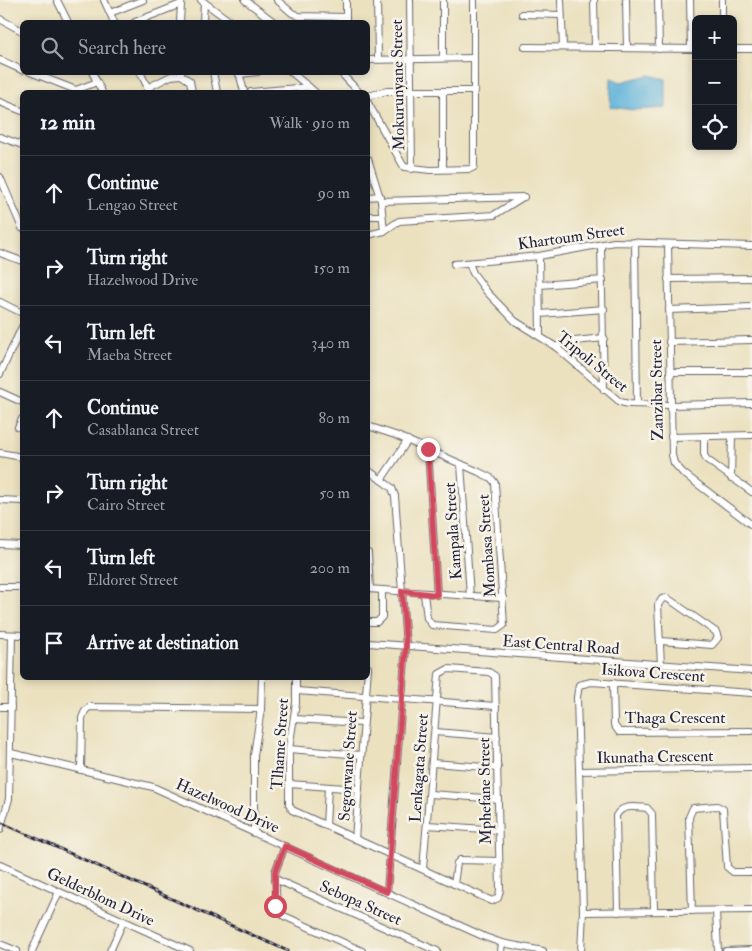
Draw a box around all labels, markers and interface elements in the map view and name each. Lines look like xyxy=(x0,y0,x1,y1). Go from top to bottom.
map controls xyxy=(692,15,737,150)
button: + xyxy=(692,15,737,60)
street label: Mokurunyane Street xyxy=(387,19,409,151)
search box xyxy=(20,20,370,75)
icon: search xyxy=(38,34,66,62)
text: Search here xyxy=(78,36,166,60)
button: − xyxy=(692,60,737,105)
button: locate xyxy=(692,105,737,150)
text: 12 min xyxy=(40,109,95,136)
text: Walk · 910 m xyxy=(269,113,350,133)
text: Continue xyxy=(87,171,158,195)
icon: ahead xyxy=(40,179,68,207)
text: 90 m xyxy=(318,183,350,203)
text: Lengao Street xyxy=(87,195,178,215)
street label: Khartoum Street xyxy=(516,220,626,254)
text: Turn right xyxy=(87,246,167,270)
icon: right xyxy=(40,254,68,282)
text: 150 m xyxy=(313,258,350,278)
text: Hazelwood Drive xyxy=(87,270,198,290)
text: Turn left xyxy=(87,321,155,345)
street label: Tripoli Street xyxy=(552,327,632,397)
icon: left xyxy=(40,329,68,357)
text: 340 m xyxy=(311,333,350,353)
street label: Zanzibar Street xyxy=(646,339,668,441)
text: Maeba Street xyxy=(87,345,172,365)
text: Continue xyxy=(87,396,158,420)
icon: ahead xyxy=(40,404,68,432)
text: 80 m xyxy=(319,408,350,428)
text: Casablanca Street xyxy=(87,420,199,440)
route end xyxy=(417,438,440,461)
text: Turn right xyxy=(87,471,167,495)
icon: right xyxy=(40,479,68,507)
street label: Kampala Street xyxy=(440,482,467,580)
text: 50 m xyxy=(319,483,350,503)
street label: Mombasa Street xyxy=(473,494,501,598)
text: Cairo Street xyxy=(87,495,165,515)
text: Turn left xyxy=(87,546,155,570)
icon: left xyxy=(40,554,68,582)
text: 200 m xyxy=(310,558,350,578)
text: Eldoret Street xyxy=(87,570,178,590)
icon: arrive xyxy=(40,629,68,657)
text: Arrive at destination xyxy=(87,631,239,655)
street label: East Central Road xyxy=(502,631,620,659)
street label: Isikova Crescent xyxy=(600,659,706,687)
street label: Tlhame Street xyxy=(267,698,293,791)
street label: Thaga Crescent xyxy=(625,708,725,728)
street label: Segorwane Street xyxy=(334,710,362,822)
street label: Lenkagata Street xyxy=(405,713,433,823)
street label: Mphefane Street xyxy=(474,737,497,845)
street label: Ikunatha Crescent xyxy=(596,746,714,768)
street label: Hazelwood Drive xyxy=(173,774,283,838)
street label: Gelderblom Drive xyxy=(44,863,158,931)
street label: Sebopa Street xyxy=(316,876,405,931)
route start xyxy=(264,895,287,918)

